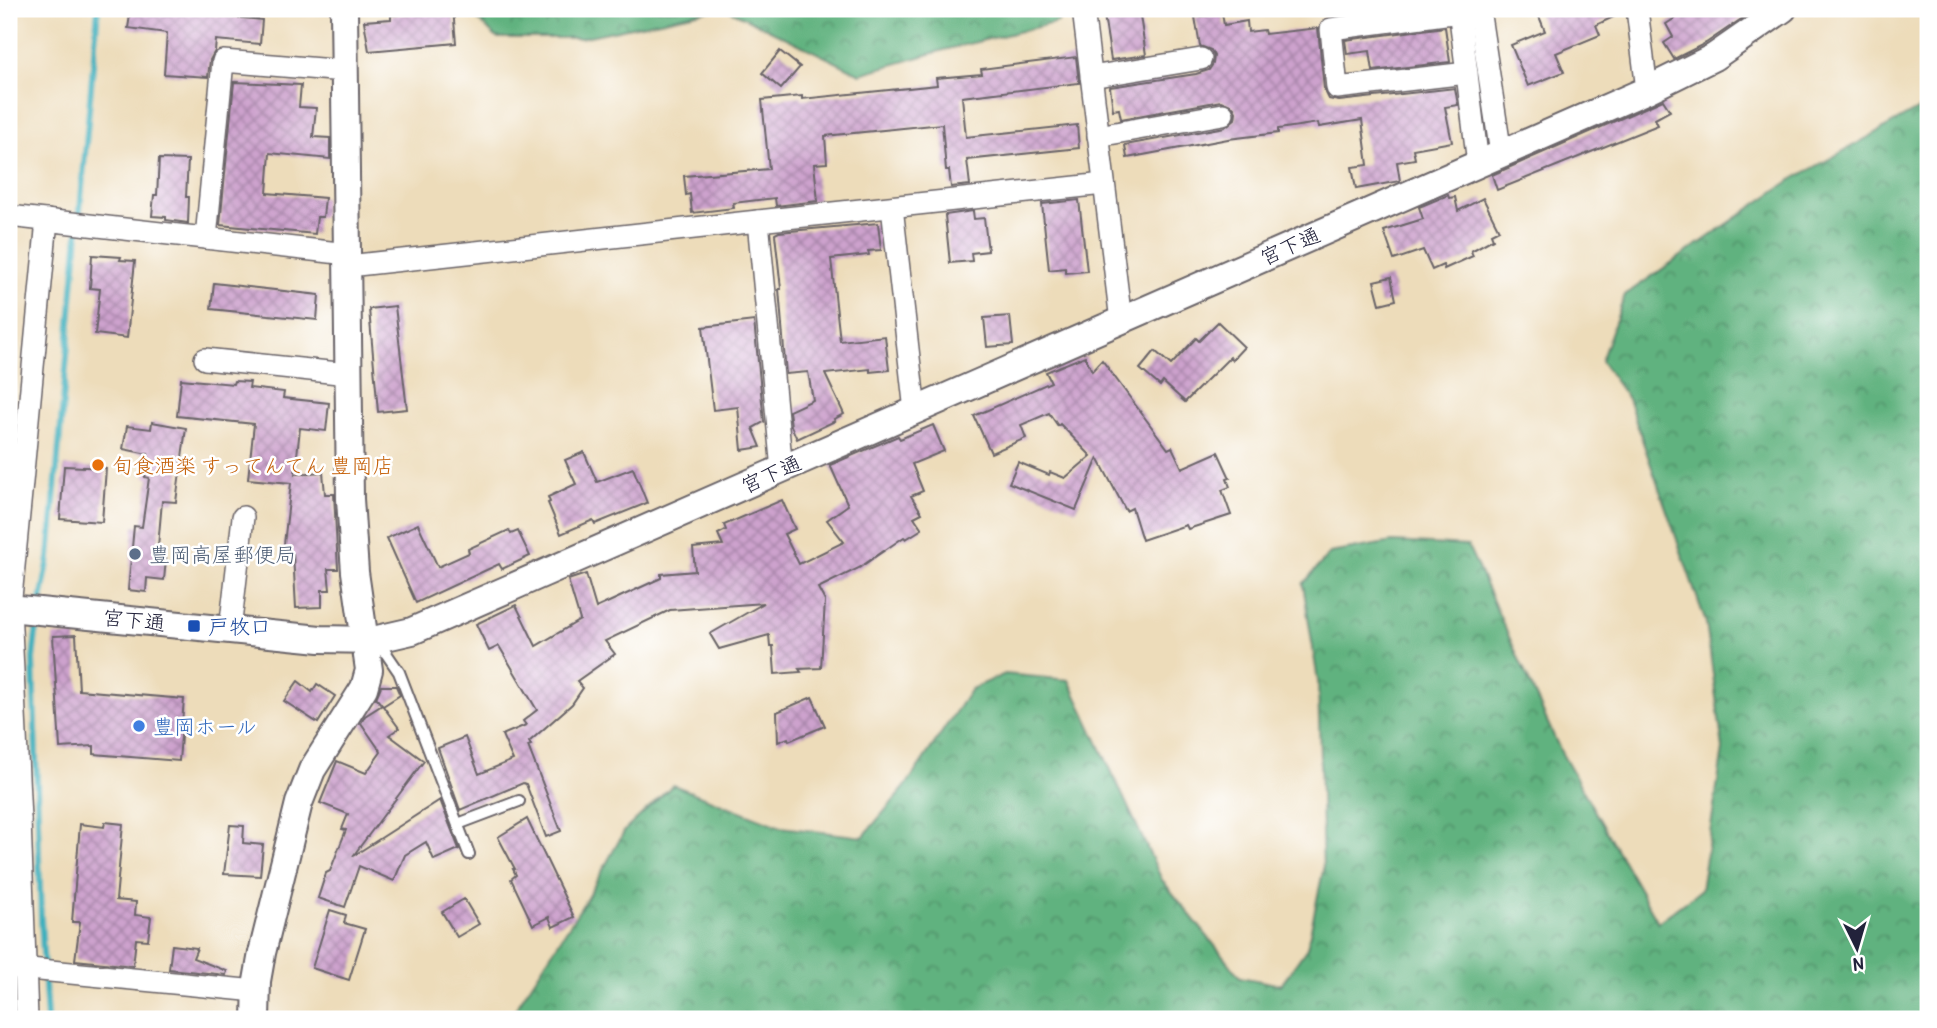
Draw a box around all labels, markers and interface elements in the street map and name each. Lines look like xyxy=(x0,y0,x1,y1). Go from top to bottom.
street label: 宮下通 xyxy=(1255,220,1325,272)
street label: 宮下通 xyxy=(736,448,806,500)
place label: 旬食酒楽 すってんてん 豊岡店 xyxy=(112,451,394,480)
marker: 旬食酒楽 すってんてん 豊岡店 xyxy=(90,457,106,473)
place label: 豊岡高屋郵便局 xyxy=(149,540,296,569)
marker: 豊岡高屋郵便局 xyxy=(127,546,143,562)
street label: 宮下通 xyxy=(101,602,167,638)
place label: 戸牧口 xyxy=(208,612,271,641)
marker: 戸牧口 xyxy=(186,618,202,634)
place label: 豊岡ホール xyxy=(153,712,257,741)
marker: 豊岡ホール xyxy=(131,718,147,734)
north arrow xyxy=(1822,912,1892,982)
text: N xyxy=(1852,952,1865,978)

